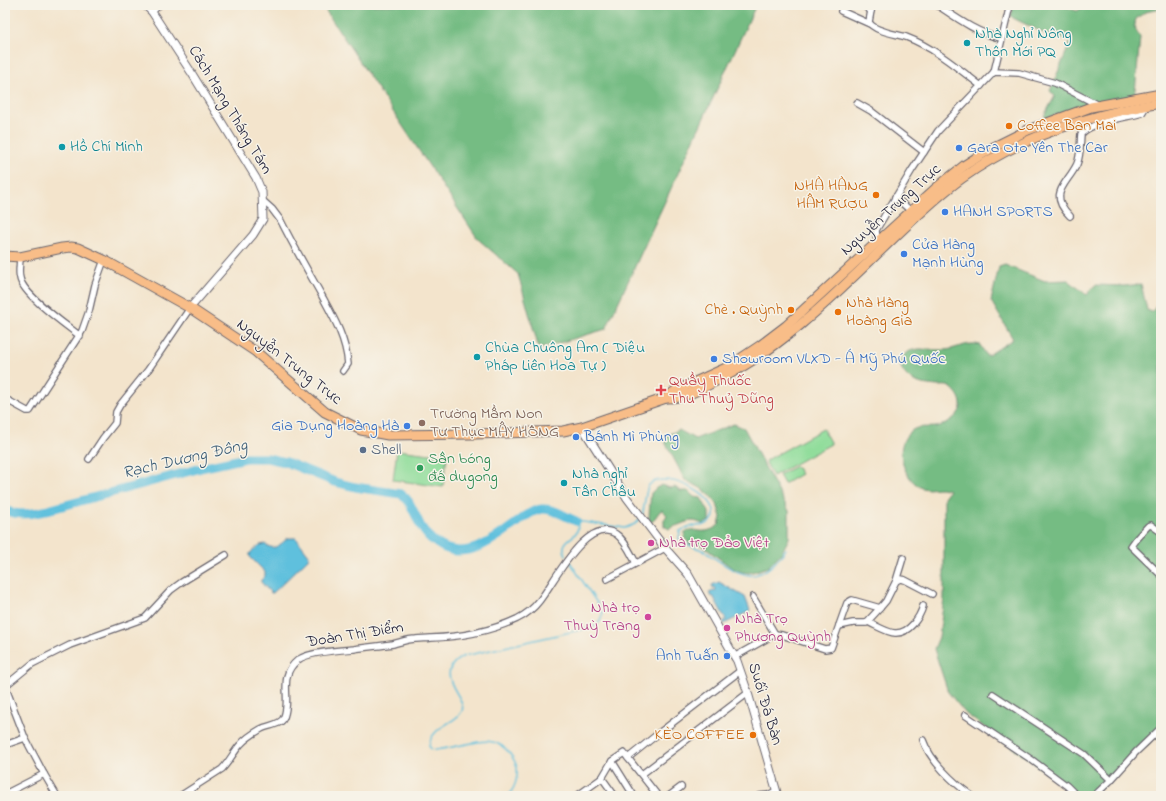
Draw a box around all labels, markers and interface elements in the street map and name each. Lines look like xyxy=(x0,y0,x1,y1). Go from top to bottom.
place label: Nhà Nghỉ Nông Thôn Mới PQ xyxy=(975,22,1072,64)
marker: Nhà Nghỉ Nông Thôn Mới PQ xyxy=(962,38,972,48)
street label: Cách Mạng Tháng Tám xyxy=(182,41,278,179)
place label: Coffee Ban Mai xyxy=(1017,114,1117,138)
marker: Coffee Ban Mai xyxy=(1004,121,1014,131)
place label: Hồ Chí Minh xyxy=(70,135,143,159)
place label: Gara Oto Yên The Car xyxy=(967,136,1108,160)
marker: Hồ Chí Minh xyxy=(57,142,67,152)
marker: Gara Oto Yên The Car xyxy=(954,143,964,153)
street label: Nguyễn Trung Trực xyxy=(835,158,947,262)
place label: NHÀ HÀNG HÂM RƯỢU xyxy=(794,174,868,216)
marker: NHÀ HÀNG HÂM RƯỢU xyxy=(871,190,881,200)
place label: HANH SPORTS xyxy=(953,200,1053,224)
marker: HANH SPORTS xyxy=(940,207,950,217)
place label: Cửa Hàng Mạnh Hùng xyxy=(912,233,983,275)
marker: Cửa Hàng Mạnh Hùng xyxy=(899,249,909,259)
place label: Nhà Hàng Hoàng Gia xyxy=(846,291,912,333)
place label: Chè . Quỳnh xyxy=(704,298,783,322)
marker: Chè . Quỳnh xyxy=(786,305,796,315)
marker: Nhà Hàng Hoàng Gia xyxy=(833,307,843,317)
street label: Nguyễn Trung Trực xyxy=(231,313,348,411)
place label: Chùa Chuông Am ( Diệu Pháp Liên Hoa Tự ) xyxy=(485,336,645,378)
place label: Showroom VLXD - Á Mỹ Phú Quốc xyxy=(722,347,946,371)
marker: Chùa Chuông Am ( Diệu Pháp Liên Hoa Tự ) xyxy=(472,352,482,362)
marker: Showroom VLXD - Á Mỹ Phú Quốc xyxy=(709,354,719,364)
place label: Quầy Thuốc Thu Thuỷ Dũng xyxy=(669,369,774,411)
marker: Quầy Thuốc Thu Thuỷ Dũng xyxy=(656,385,666,395)
place label: Trường Mầm Non Tư Thục MÂY HỒNG xyxy=(430,402,559,444)
place label: Gia Dụng Hoàng Hà xyxy=(271,414,399,438)
marker: Trường Mầm Non Tư Thục MÂY HỒNG xyxy=(417,418,427,428)
marker: Gia Dụng Hoàng Hà xyxy=(402,421,412,431)
place label: Bánh Mì Phùng xyxy=(583,425,679,449)
water label: Rạch Dương Đông xyxy=(120,432,250,486)
marker: Bánh Mì Phùng xyxy=(571,432,581,442)
place label: Shell xyxy=(371,438,402,462)
marker: Shell xyxy=(358,445,368,455)
place label: Sân bóng đá dugong xyxy=(428,447,498,489)
place label: Nhà nghỉ Tân Châu xyxy=(572,462,636,504)
marker: Sân bóng đá dugong xyxy=(415,463,425,473)
marker: Nhà nghỉ Tân Châu xyxy=(559,478,569,488)
place label: Nhà trọ Đảo Việt xyxy=(659,531,770,555)
marker: Nhà trọ Đảo Việt xyxy=(646,538,656,548)
place label: Nhà trọ Thuỳ Trang xyxy=(563,596,640,638)
place label: Nhà Trọ Phương Quỳnh xyxy=(735,607,831,649)
marker: Nhà trọ Thuỳ Trang xyxy=(643,612,653,622)
street label: Đoàn Thị Điểm xyxy=(304,615,405,655)
marker: Nhà Trọ Phương Quỳnh xyxy=(722,623,732,633)
place label: Anh Tuấn xyxy=(656,644,719,668)
marker: Anh Tuấn xyxy=(722,651,732,661)
street label: Suối Đá Bàn xyxy=(741,660,789,748)
place label: KÈO COFFEE xyxy=(654,723,745,747)
marker: KÈO COFFEE xyxy=(748,730,758,740)

